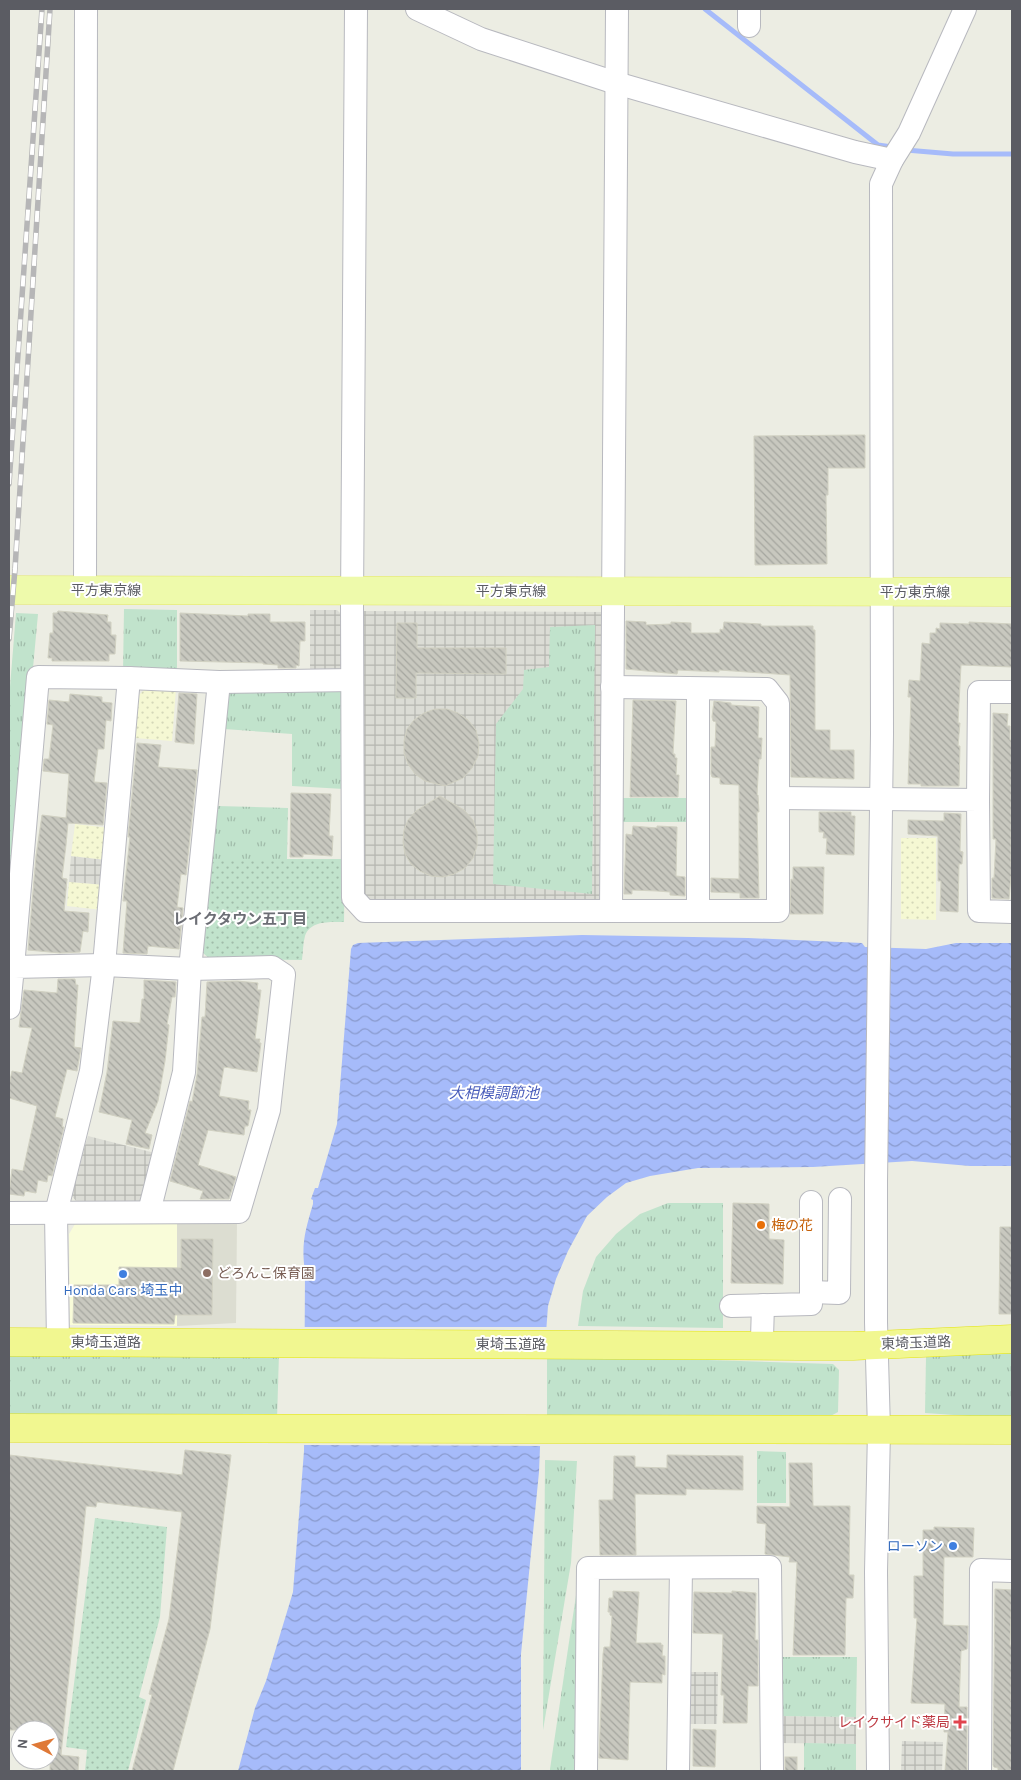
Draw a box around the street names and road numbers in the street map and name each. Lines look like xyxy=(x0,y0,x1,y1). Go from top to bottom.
street label: 平方東京線 xyxy=(71,582,141,599)
street label: 平方東京線 xyxy=(476,583,546,600)
street label: 平方東京線 xyxy=(880,584,950,601)
street label: 東埼玉道路 xyxy=(881,1333,951,1353)
street label: 東埼玉道路 xyxy=(71,1334,141,1351)
street label: 東埼玉道路 xyxy=(476,1336,546,1353)

